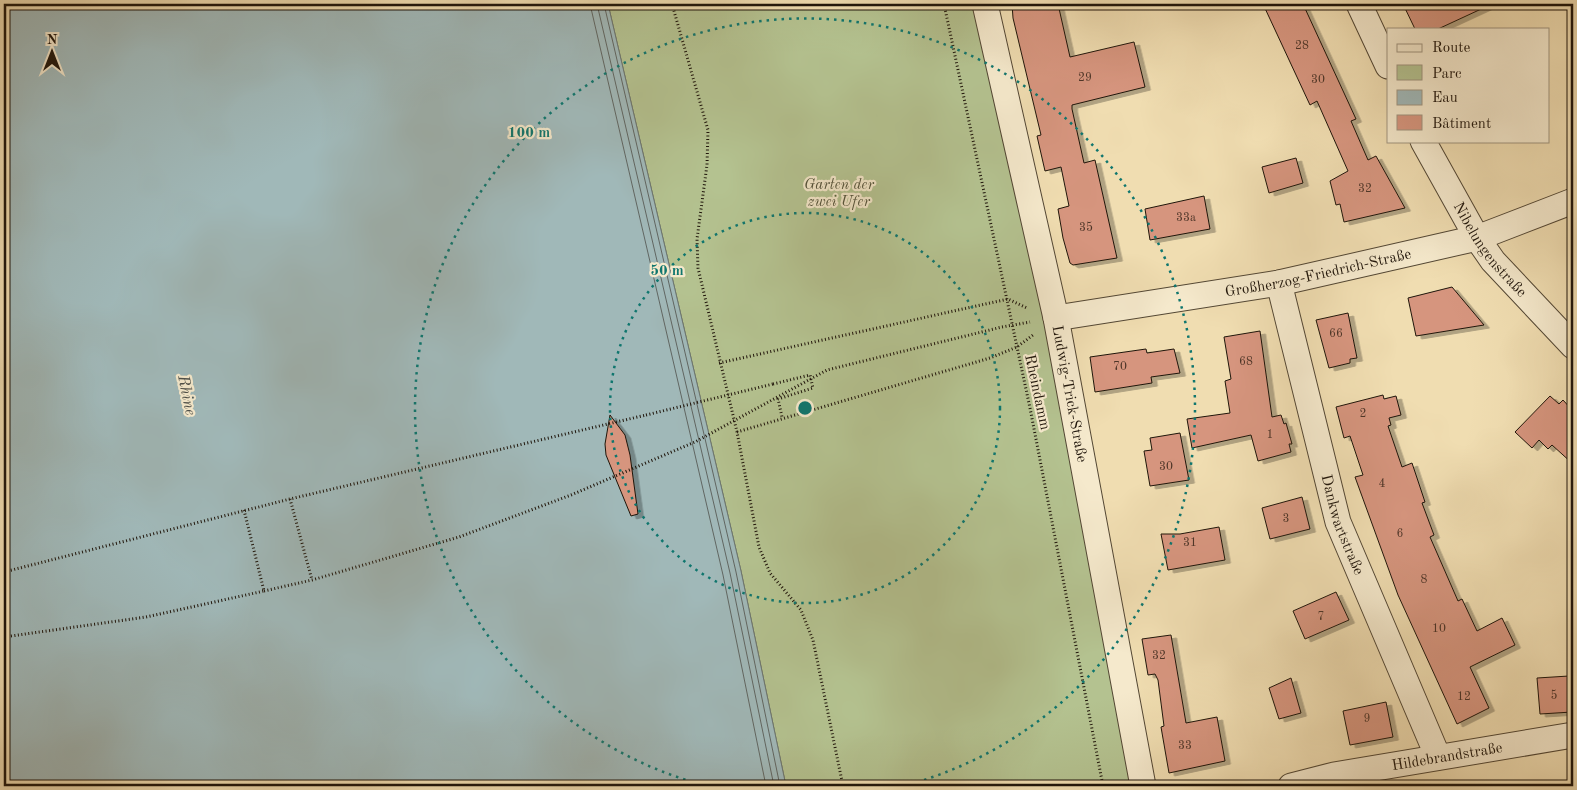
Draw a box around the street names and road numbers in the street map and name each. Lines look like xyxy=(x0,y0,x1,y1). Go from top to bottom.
street label: Nibelungenstraße xyxy=(1450,200,1529,301)
street label: Großherzog-Friedrich-Straße xyxy=(1224,247,1413,300)
street label: Ludwig-Trick-Straße xyxy=(1049,324,1089,464)
street label: Rheindamm xyxy=(1021,353,1052,432)
street label: Dankwartstraße xyxy=(1318,473,1366,578)
street label: Hildebrandstraße xyxy=(1391,741,1504,774)

